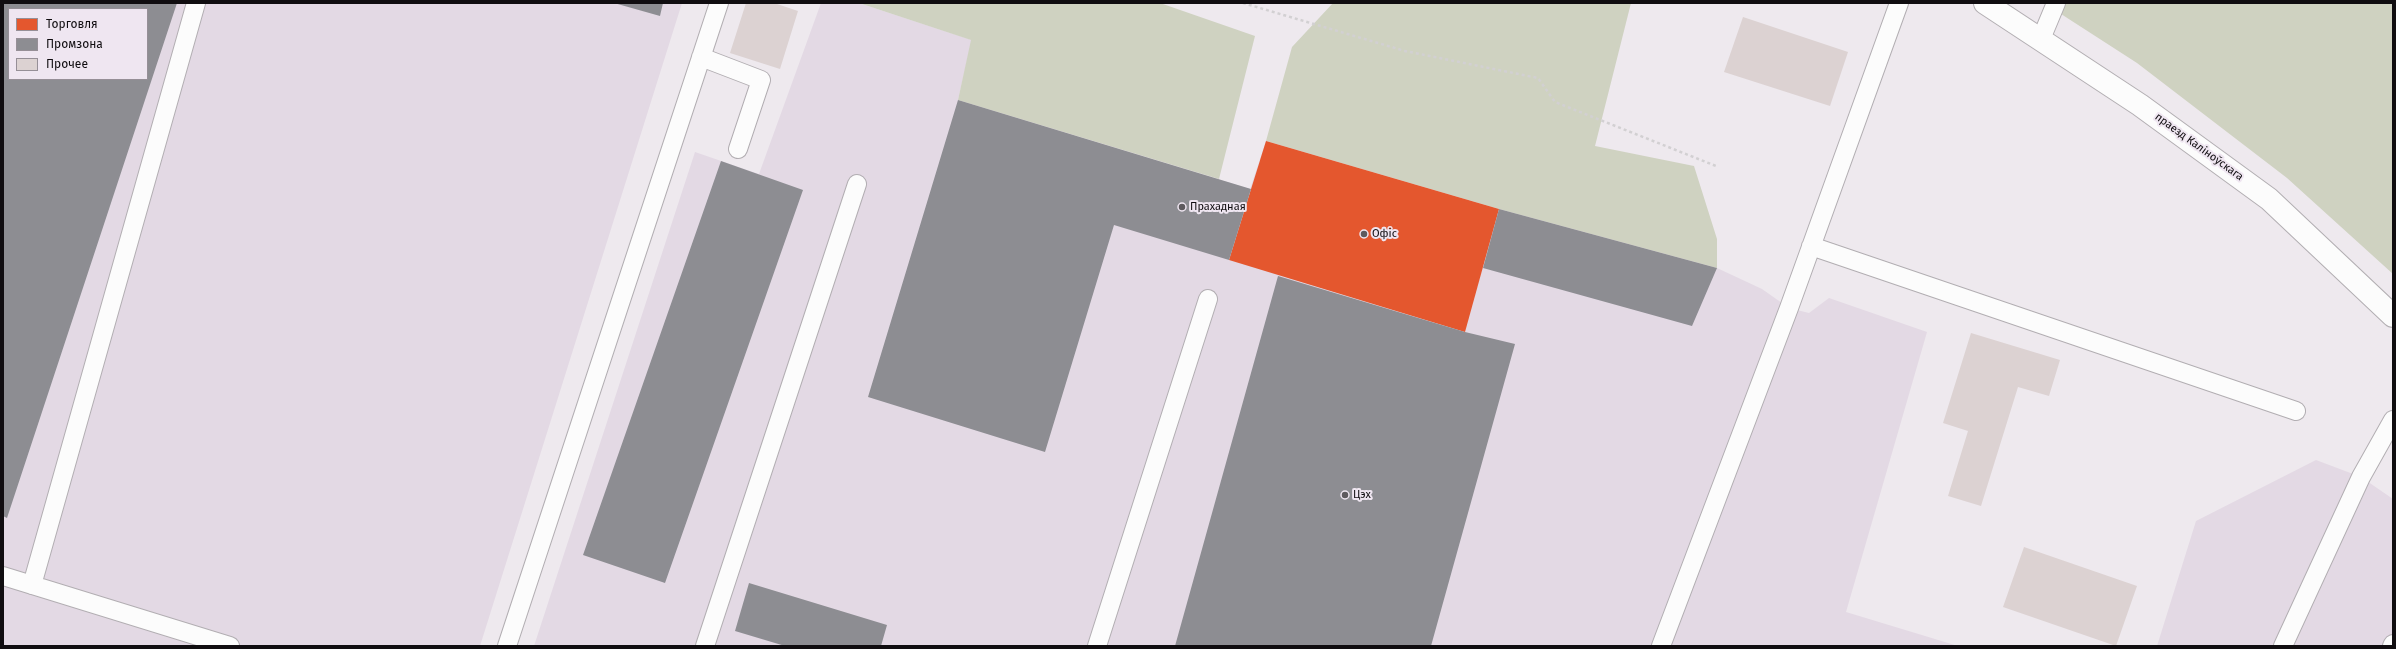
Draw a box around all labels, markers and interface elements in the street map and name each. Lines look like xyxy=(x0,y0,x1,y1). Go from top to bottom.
legend xyxy=(8,8,148,80)
text: Торговля xyxy=(46,17,98,31)
text: Промзона xyxy=(46,37,103,51)
text: Прочее xyxy=(46,57,88,71)
street label: праезд Каліноўскага xyxy=(2152,110,2246,184)
place label: Прахадная xyxy=(1190,200,1246,214)
marker: Прахадная xyxy=(1177,202,1187,212)
place label: Офіс xyxy=(1372,227,1397,241)
marker: Офіс xyxy=(1359,229,1369,239)
place label: Цэх xyxy=(1353,488,1371,502)
marker: Цэх xyxy=(1340,490,1350,500)

